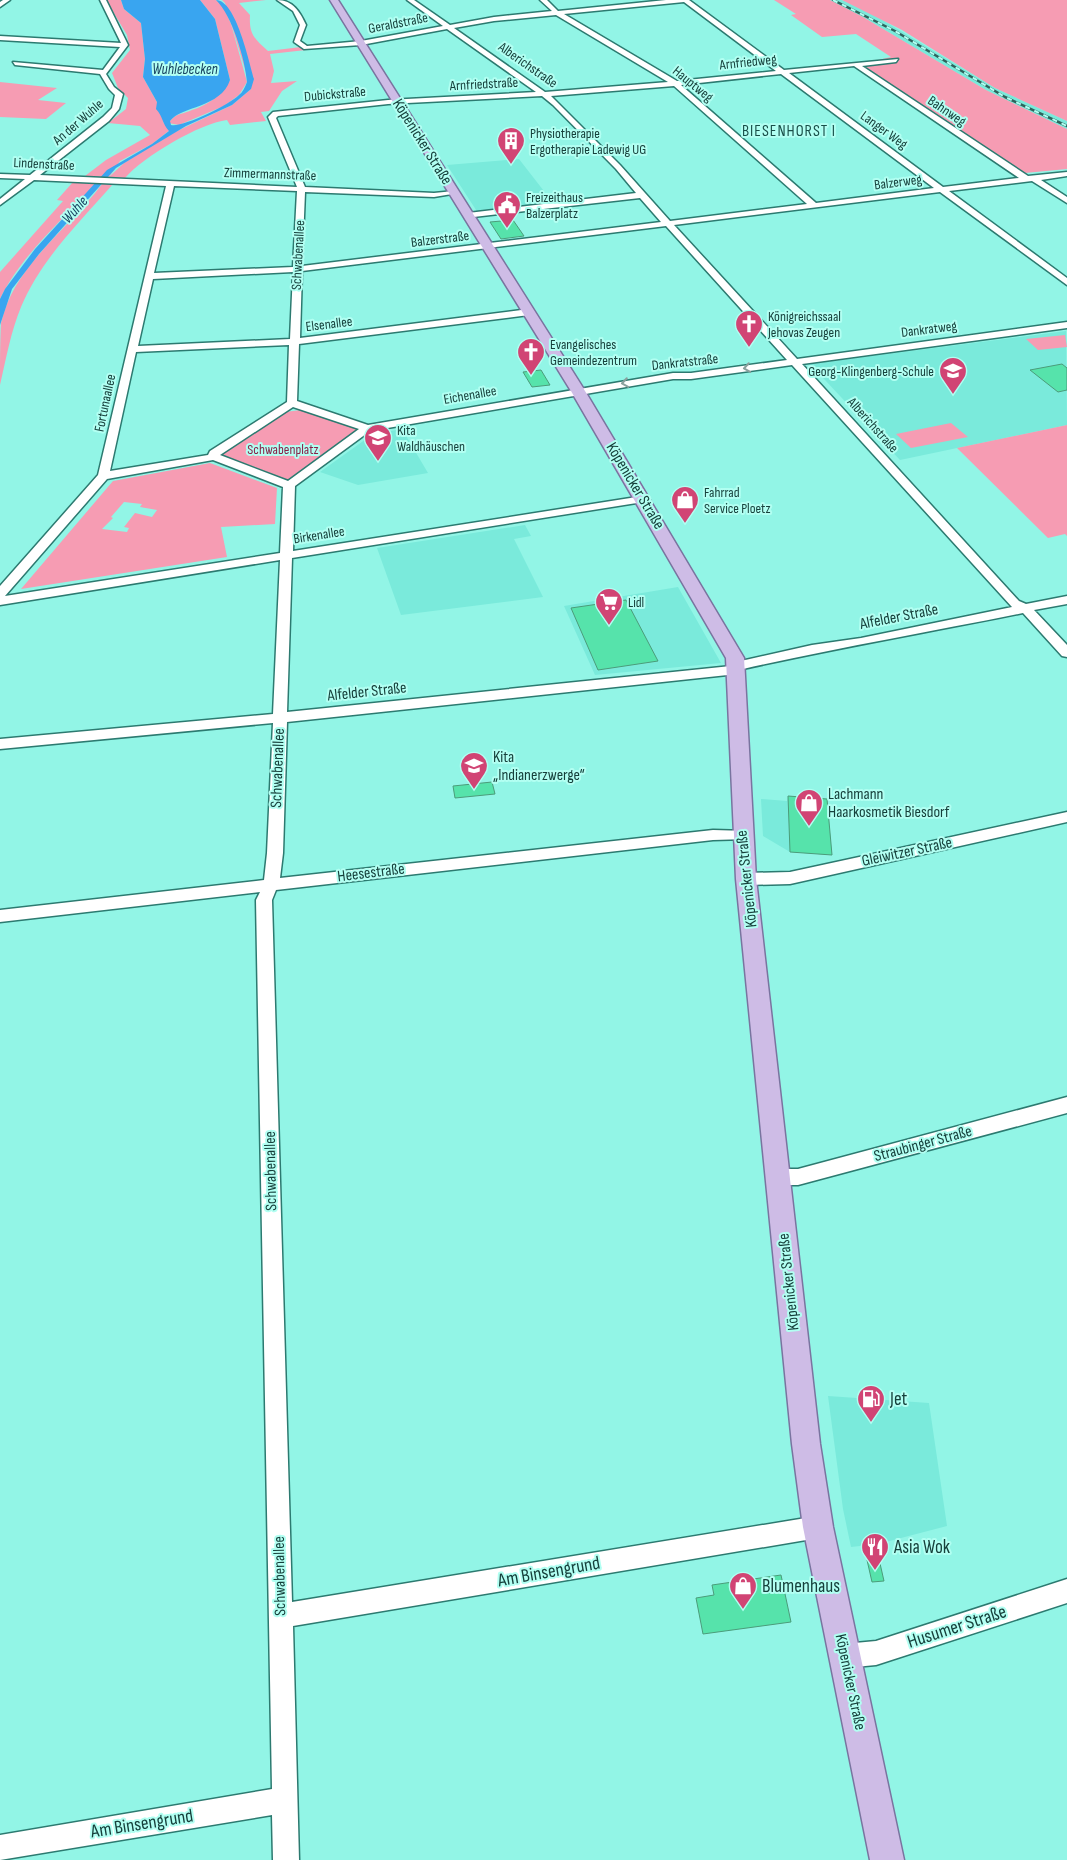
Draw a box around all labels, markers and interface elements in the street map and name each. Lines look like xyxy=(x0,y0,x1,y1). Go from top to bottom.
street label: Geraldstraße xyxy=(367,9,429,37)
street label: Alberichstraße xyxy=(494,38,561,92)
street label: Arnfriedweg xyxy=(718,51,778,74)
water label: Wuhlebecken xyxy=(152,60,218,79)
street label: Hauptweg xyxy=(669,62,717,106)
street label: Arnfriedstraße xyxy=(448,74,519,94)
street label: Dubickstraße xyxy=(303,83,367,105)
street label: Bahnweg xyxy=(925,92,970,130)
street label: An der Wuhle xyxy=(49,95,107,149)
street label: Köpenicker Straße xyxy=(388,96,456,188)
street label: Langer Weg xyxy=(857,107,911,153)
district label: BIESENHORST I xyxy=(742,122,836,141)
place label: Physiotherapie Ergotherapie Ladewig UG xyxy=(530,125,646,158)
building icon: Physiotherapie Ergotherapie Ladewig UG xyxy=(496,126,526,165)
street label: Lindenstraße xyxy=(13,154,75,174)
street label: Zimmermannstraße xyxy=(224,164,316,184)
street label: Balzerweg xyxy=(873,171,923,193)
place label: Freizeithaus Balzerplatz xyxy=(526,189,583,222)
public building icon: Freizeithaus Balzerplatz xyxy=(492,190,522,229)
water label: Wuhle xyxy=(58,192,92,228)
street label: Schwabenallee xyxy=(288,220,308,290)
street label: Balzerstraße xyxy=(410,227,470,251)
place label: Königreichssaal Jehovas Zeugen xyxy=(767,308,841,341)
church icon: Königreichssaal Jehovas Zeugen xyxy=(734,309,764,348)
street label: Elsenallee xyxy=(305,313,353,335)
street label: Dankratweg xyxy=(900,317,958,341)
place label: Evangelisches Gemeindezentrum xyxy=(550,336,637,369)
church icon: Evangelisches Gemeindezentrum xyxy=(516,337,546,376)
street label: Dankratstraße xyxy=(651,350,719,374)
school or university icon: Georg-Klingenberg-Schule xyxy=(938,356,968,395)
one-way arrow xyxy=(742,363,751,373)
place label: Georg-Klingenberg-Schule xyxy=(808,363,934,380)
street label: Fortunaallee xyxy=(91,373,119,433)
one-way arrow xyxy=(621,378,629,388)
street label: Eichenallee xyxy=(442,382,498,408)
street label: Alberichstraße xyxy=(843,393,902,456)
place label: Kita Waldhäuschen xyxy=(397,422,465,455)
school or university icon: Kita Waldhäuschen xyxy=(363,423,393,462)
street label: Köpenicker Straße xyxy=(602,439,668,533)
park label: Schwabenplatz xyxy=(247,441,319,458)
place label: Fahrrad Service Ploetz xyxy=(704,484,770,517)
shop icon: Fahrrad Service Ploetz xyxy=(670,485,700,524)
street label: Birkenallee xyxy=(292,523,346,547)
supermarket icon: Lidl xyxy=(594,587,624,626)
place label: Lidl xyxy=(628,594,644,611)
street label: Alfelder Straße xyxy=(857,600,940,634)
street label: Alfelder Straße xyxy=(326,678,407,706)
street label: Schwabenallee xyxy=(267,728,289,808)
place label: Kita „Indianerzwerge“ xyxy=(493,748,585,785)
school or university icon: Kita „Indianerzwerge“ xyxy=(459,751,489,790)
place label: Lachmann Haarkosmetik Biesdorf xyxy=(828,785,950,822)
shop icon: Lachmann Haarkosmetik Biesdorf xyxy=(794,788,824,827)
street label: Köpenicker Straße xyxy=(732,829,762,929)
street label: Gleiwitzer Straße xyxy=(860,833,954,871)
street label: Heesestraße xyxy=(336,859,406,887)
street label: Straubinger Straße xyxy=(872,1122,974,1166)
street label: Schwabenallee xyxy=(261,1131,281,1211)
street label: Köpenicker Straße xyxy=(774,1232,804,1332)
fuel station icon: Jet xyxy=(856,1384,886,1423)
place label: Jet xyxy=(889,1388,907,1411)
restaurant icon: Asia Wok xyxy=(860,1532,890,1571)
street label: Schwabenallee xyxy=(270,1536,290,1616)
place label: Asia Wok xyxy=(893,1536,951,1559)
street label: Am Binsengrund xyxy=(495,1552,602,1592)
shop icon: Blumenhaus xyxy=(728,1571,758,1610)
place label: Blumenhaus xyxy=(762,1575,840,1598)
street label: Husumer Straße xyxy=(905,1600,1009,1654)
street label: Köpenicker Straße xyxy=(831,1632,869,1732)
street label: Am Binsengrund xyxy=(88,1805,195,1844)

